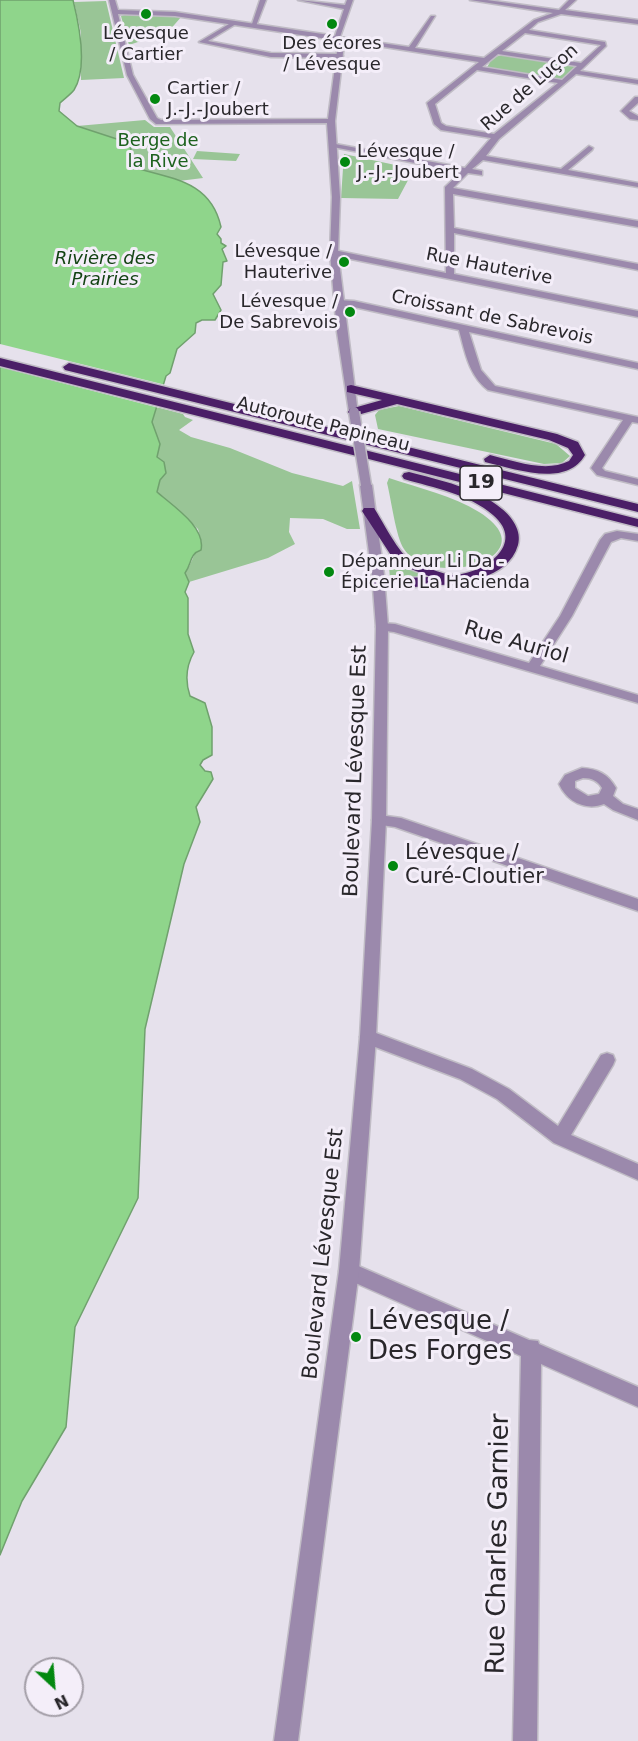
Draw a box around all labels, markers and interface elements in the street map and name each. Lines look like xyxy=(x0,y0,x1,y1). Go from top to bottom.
marker: Lévesque / Cartier xyxy=(139,7,153,21)
marker: Des écores / Lévesque xyxy=(325,17,339,31)
place label: Lévesque / Cartier xyxy=(103,23,189,66)
place label: Des écores / Lévesque xyxy=(282,33,382,76)
street label: Rue de Luçon xyxy=(477,40,583,136)
place label: Cartier / J.-J.-Joubert xyxy=(167,78,269,121)
marker: Cartier / J.-J.-Joubert xyxy=(148,92,162,106)
park label: Berge de la Rive xyxy=(117,130,199,172)
place label: Lévesque / J.-J.-Joubert xyxy=(357,141,459,184)
marker: Lévesque / J.-J.-Joubert xyxy=(338,155,352,169)
place label: Lévesque / Hauterive xyxy=(234,241,332,284)
street label: Rue Hauterive xyxy=(424,244,554,290)
water label: Rivière des Prairies xyxy=(55,248,155,290)
marker: Lévesque / Hauterive xyxy=(337,255,351,269)
street label: Croissant de Sabrevois xyxy=(389,286,595,350)
place label: Lévesque / De Sabrevois xyxy=(219,291,338,334)
marker: Lévesque / De Sabrevois xyxy=(343,305,357,319)
street label: Autoroute Papineau xyxy=(234,393,412,457)
road number: 19 xyxy=(460,466,502,500)
place label: Dépanneur Li Da - Épicerie La Hacienda xyxy=(341,551,530,594)
marker: Dépanneur Li Da - Épicerie La Hacienda xyxy=(322,565,336,579)
street label: Rue Auriol xyxy=(461,616,571,670)
street label: Boulevard Lévesque Est xyxy=(339,645,373,897)
place label: Lévesque / Curé-Cloutier xyxy=(405,841,544,891)
marker: Lévesque / Curé-Cloutier xyxy=(386,859,400,873)
street label: Boulevard Lévesque Est xyxy=(298,1127,350,1381)
place label: Lévesque / Des Forges xyxy=(368,1306,512,1368)
marker: Lévesque / Des Forges xyxy=(349,1330,363,1344)
street label: Rue Charles Garnier xyxy=(481,1413,517,1675)
north arrow xyxy=(24,1657,84,1717)
text: N xyxy=(51,1690,71,1713)

